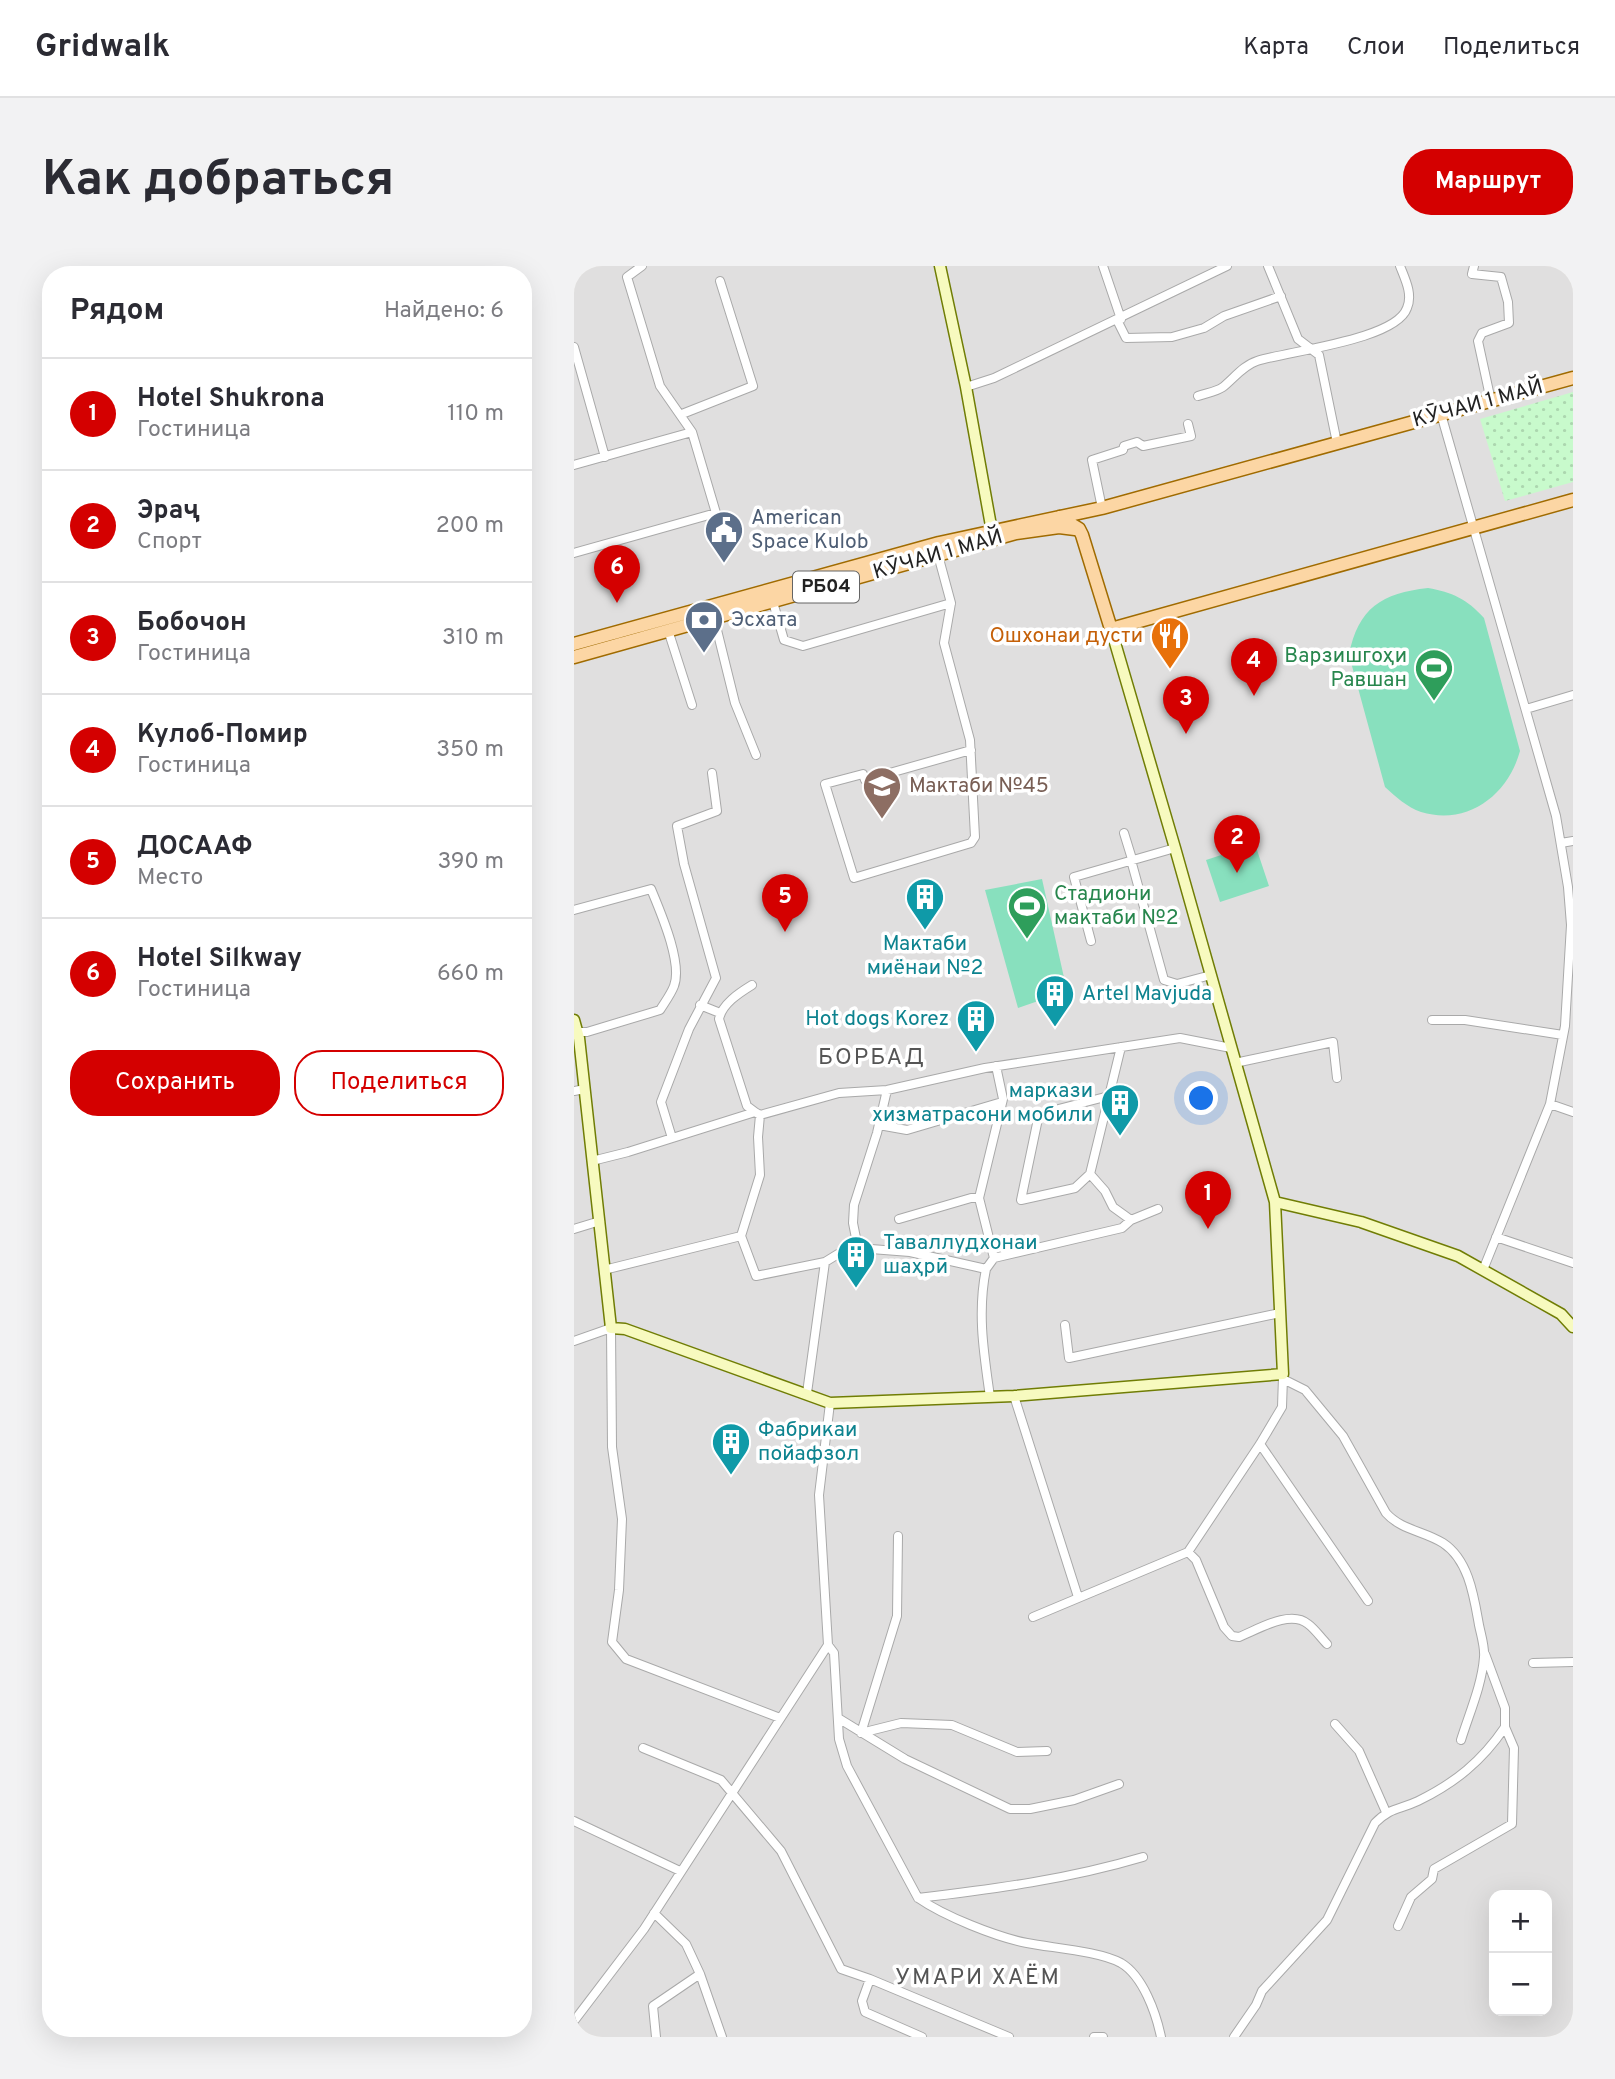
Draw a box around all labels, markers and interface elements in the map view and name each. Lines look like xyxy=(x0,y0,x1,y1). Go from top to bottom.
text: Gridwalk xyxy=(35,27,170,69)
text: Карта xyxy=(1243,33,1309,63)
text: Слои xyxy=(1347,33,1405,63)
text: Поделиться xyxy=(1443,33,1580,63)
button: Маршрут xyxy=(1403,149,1573,215)
text: Как добраться xyxy=(42,151,394,213)
text: Рядом xyxy=(70,293,164,330)
text: Найдено: 6 xyxy=(384,297,504,326)
street label: КӮЧАИ 1 МАЙ xyxy=(1410,373,1546,434)
text: Hotel Shukrona xyxy=(137,383,325,416)
text: 1 xyxy=(88,400,98,429)
text: 110 m xyxy=(447,400,504,429)
text: Гостиница xyxy=(137,416,251,445)
text: Эраҷ xyxy=(137,495,200,528)
place label: American Space Kulob xyxy=(751,505,869,556)
public building icon: American Space Kulob xyxy=(703,509,745,564)
text: 2 xyxy=(86,512,100,541)
text: 200 m xyxy=(436,512,504,541)
street label: КӮЧАИ 1 МАЙ xyxy=(870,523,1006,586)
text: Спорт xyxy=(137,528,202,557)
pin: 6 xyxy=(594,545,640,603)
road number: РБ04 xyxy=(793,572,859,602)
bank icon: Эсхата xyxy=(683,599,725,654)
text: Бобочон xyxy=(137,607,247,640)
place label: Эсхата xyxy=(731,607,797,634)
restaurant icon: Ошхонаи дусти xyxy=(1149,615,1191,670)
place label: Ошхонаи дусти xyxy=(989,623,1143,650)
text: 3 xyxy=(86,624,100,653)
text: 310 m xyxy=(442,624,504,653)
pin: 4 xyxy=(1231,638,1277,696)
text: Гостиница xyxy=(137,640,251,669)
place label: Варзишгоҳи Равшан xyxy=(1284,643,1407,694)
sports icon: Варзишгоҳи Равшан xyxy=(1413,647,1455,702)
pin: 3 xyxy=(1163,676,1209,734)
text: Кулоб-Помир xyxy=(137,719,308,752)
text: 4 xyxy=(86,736,100,765)
text: 350 m xyxy=(436,736,504,765)
text: Гостиница xyxy=(137,752,251,781)
school or university icon: Мактаби №45 xyxy=(861,765,903,820)
place label: Мактаби №45 xyxy=(909,773,1049,800)
pin: 2 xyxy=(1214,815,1260,873)
text: ДОСААФ xyxy=(137,831,252,864)
text: 5 xyxy=(86,848,100,877)
text: 390 m xyxy=(437,848,504,877)
text: Место xyxy=(137,864,203,893)
pin: 5 xyxy=(762,874,808,932)
building icon: Мактаби миёнаи №2 xyxy=(904,876,946,931)
place label: Стадиони мактаби №2 xyxy=(1054,881,1179,932)
sports icon: Стадиони мактаби №2 xyxy=(1006,885,1048,940)
place label: Мактаби миёнаи №2 xyxy=(867,931,983,982)
text: Hotel Silkway xyxy=(137,943,302,976)
text: 6 xyxy=(86,960,100,989)
text: 660 m xyxy=(437,960,504,989)
building icon: Artel Mavjuda xyxy=(1034,973,1076,1028)
text: Гостиница xyxy=(137,976,251,1005)
place label: Artel Mavjuda xyxy=(1082,981,1212,1008)
building icon: Hot dogs Korez xyxy=(955,998,997,1053)
place label: Hot dogs Korez xyxy=(805,1006,949,1033)
district label: БОРБАД xyxy=(818,1044,926,1073)
button: Сохранить xyxy=(70,1050,280,1116)
button: Поделиться xyxy=(294,1050,504,1116)
place label: маркази хизматрасони мобили xyxy=(872,1078,1093,1129)
your location xyxy=(1184,1081,1218,1115)
building icon: маркази хизматрасони мобили xyxy=(1099,1082,1141,1137)
pin: 1 xyxy=(1185,1171,1231,1229)
place label: Таваллудхонаи шаҳрӣ xyxy=(883,1230,1038,1281)
building icon: Таваллудхонаи шаҳрӣ xyxy=(835,1234,877,1289)
place label: Фабрикаи пойафзол xyxy=(758,1417,859,1468)
building icon: Фабрикаи пойафзол xyxy=(710,1421,752,1476)
map controls xyxy=(1489,1890,1552,2016)
button: + xyxy=(1489,1890,1552,1953)
button: − xyxy=(1489,1953,1552,2016)
district label: УМАРИ ХАЁМ xyxy=(895,1963,1061,1993)

